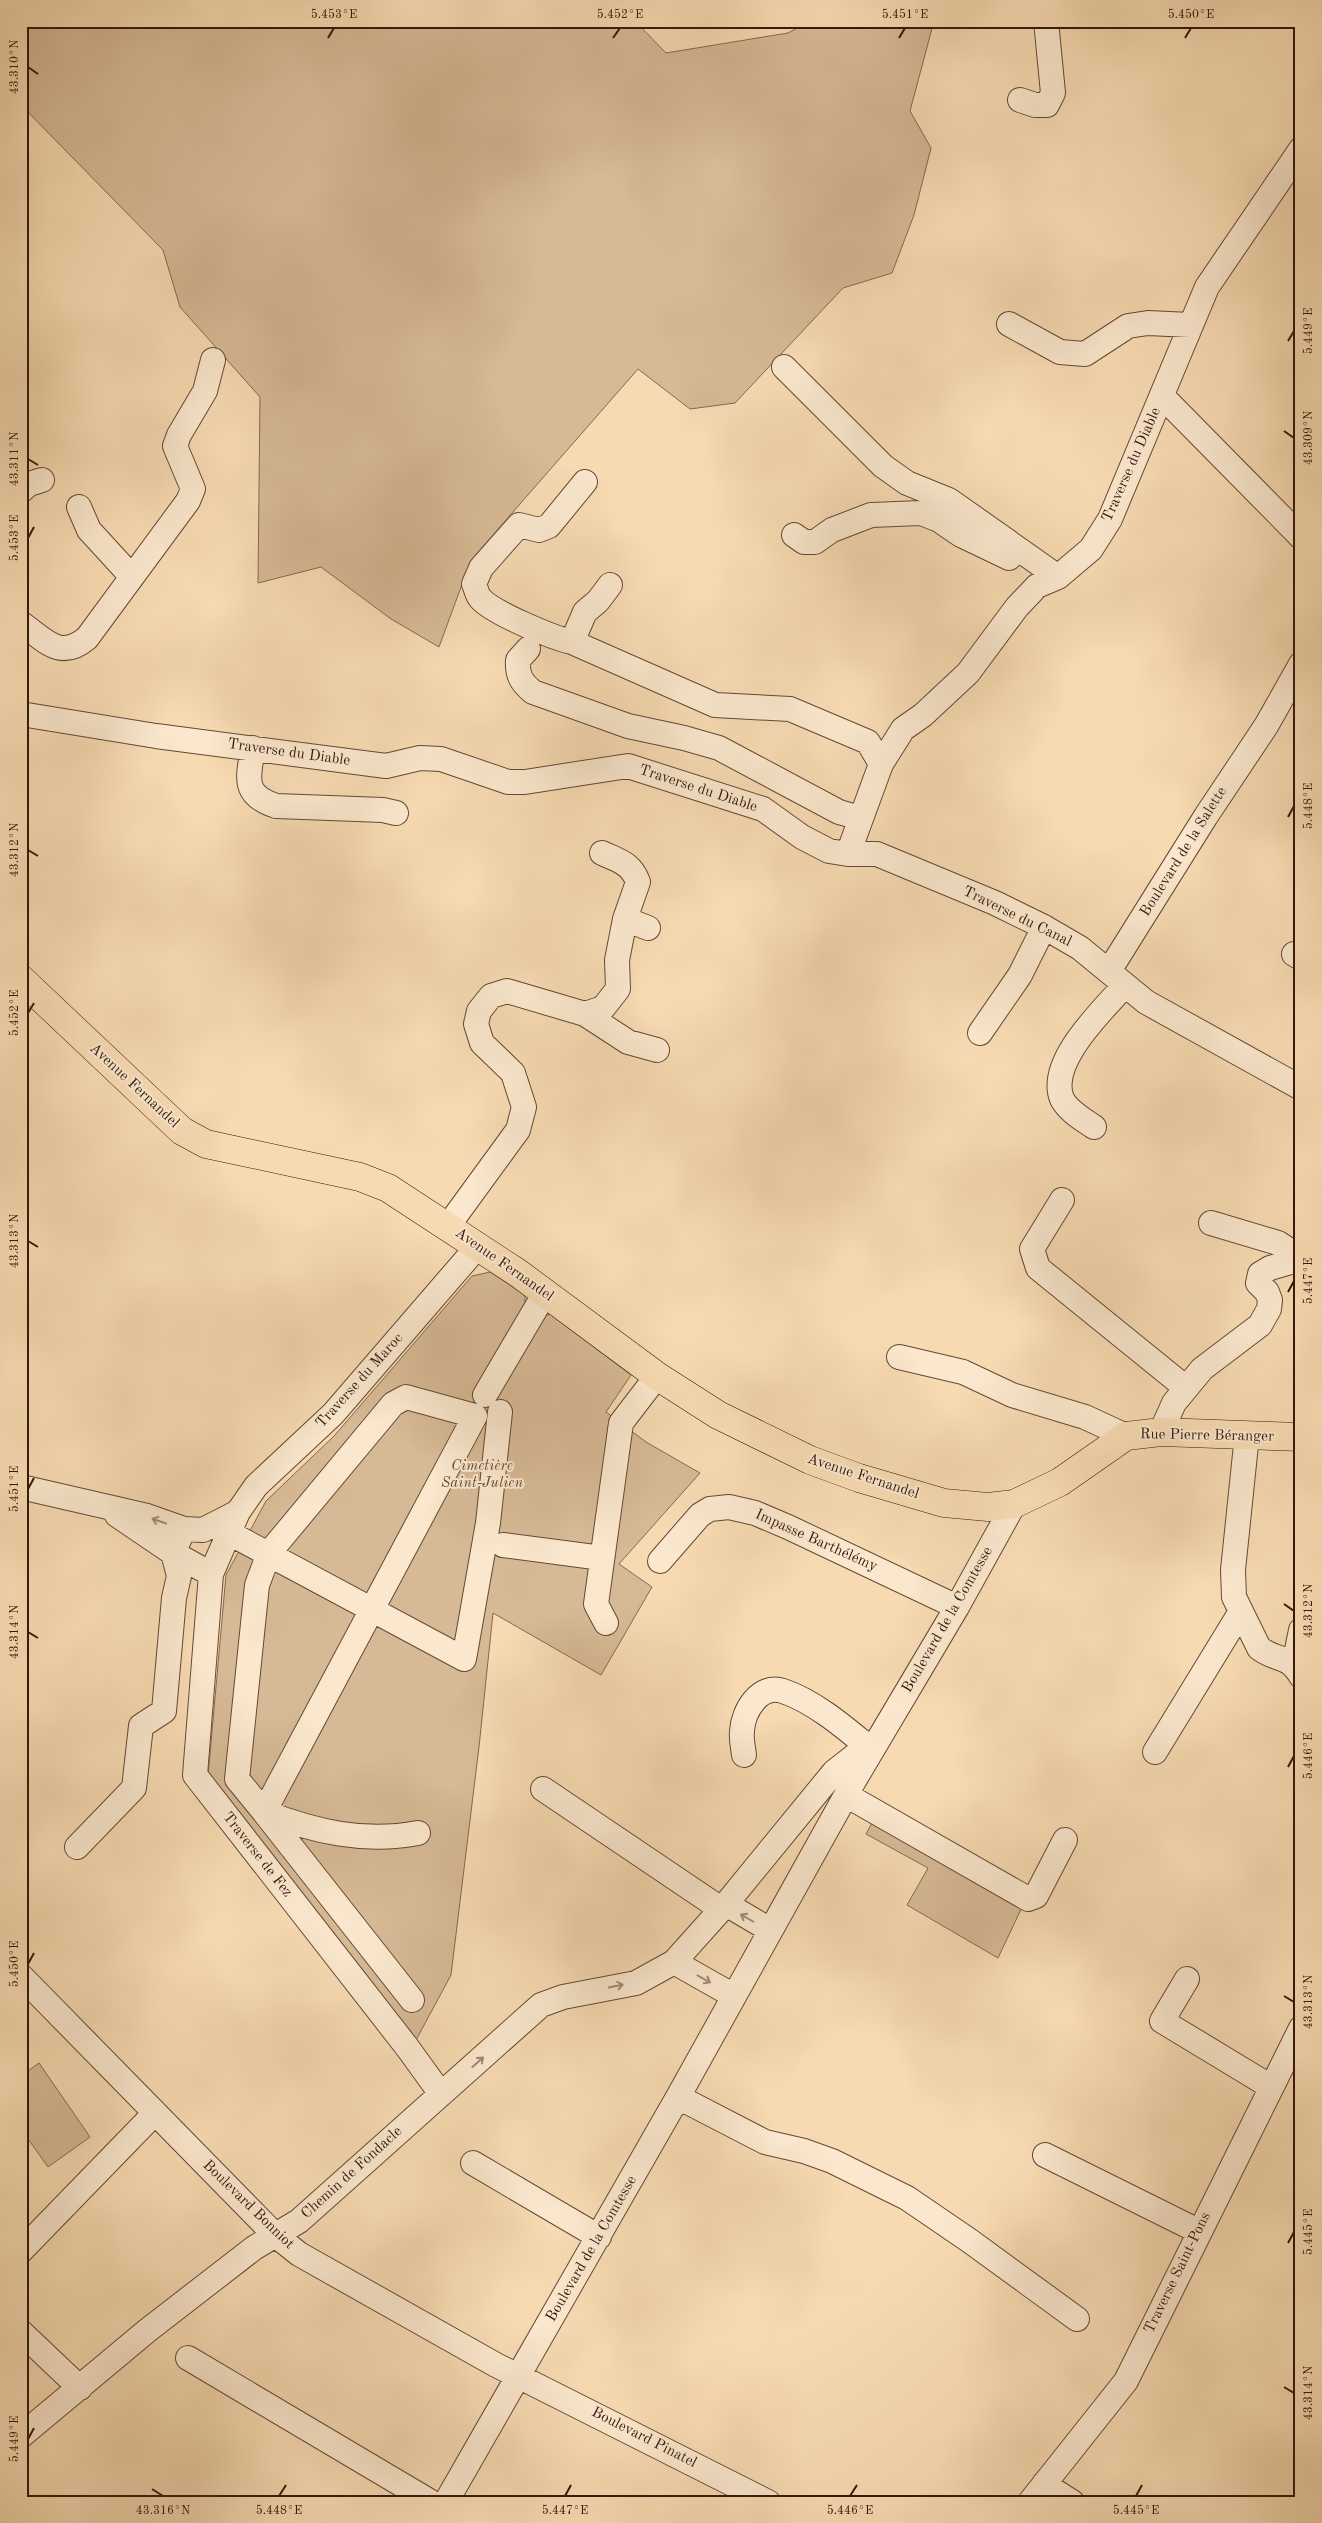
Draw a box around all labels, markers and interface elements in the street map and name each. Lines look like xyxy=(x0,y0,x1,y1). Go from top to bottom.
text: 5.453°E xyxy=(311,8,357,21)
text: 5.452°E xyxy=(597,8,643,21)
text: 5.451°E xyxy=(882,8,928,21)
text: 5.450°E xyxy=(1168,8,1214,21)
text: 43.310°N xyxy=(9,40,21,94)
text: 5.449°E xyxy=(1302,308,1315,354)
street label: Traverse du Diable xyxy=(1100,405,1164,524)
text: 43.309°N xyxy=(1303,411,1315,465)
text: 43.311°N xyxy=(9,432,21,486)
text: 5.453°E xyxy=(8,515,21,561)
street label: Traverse du Diable xyxy=(227,737,351,769)
street label: Traverse du Diable xyxy=(637,763,759,815)
text: 5.448°E xyxy=(1302,783,1315,829)
street label: Boulevard de la Salette xyxy=(1138,785,1230,919)
text: 43.312°N xyxy=(9,823,21,877)
street label: Traverse du Canal xyxy=(960,884,1074,950)
text: 5.452°E xyxy=(8,990,21,1036)
street label: Avenue Fernandel xyxy=(86,1041,182,1131)
text: 43.313°N xyxy=(9,1214,21,1268)
street label: Avenue Fernandel xyxy=(452,1225,556,1305)
text: 5.447°E xyxy=(1302,1258,1315,1304)
street label: Traverse du Maroc xyxy=(314,1330,407,1431)
street label: Rue Pierre Béranger xyxy=(1140,1427,1274,1445)
street label: Avenue Fernandel xyxy=(805,1452,921,1502)
park label: Cimetière Saint-Julien xyxy=(441,1459,523,1491)
text: 5.451°E xyxy=(8,1466,21,1512)
street label: Impasse Barthélémy xyxy=(753,1507,879,1575)
one-way arrow xyxy=(152,1515,168,1525)
street label: Boulevard de la Comtesse xyxy=(900,1544,996,1696)
text: 43.312°N xyxy=(1303,1584,1315,1638)
text: 43.314°N xyxy=(9,1605,21,1659)
text: 5.446°E xyxy=(1302,1733,1315,1779)
street label: Traverse de Fez xyxy=(219,1810,295,1900)
one-way arrow xyxy=(740,1913,755,1923)
text: 5.450°E xyxy=(8,1941,21,1987)
one-way arrow xyxy=(697,1974,711,1984)
text: 43.313°N xyxy=(1303,1975,1315,2029)
one-way arrow xyxy=(608,1981,624,1991)
one-way arrow xyxy=(471,2056,484,2068)
street label: Chemin de Fondacle xyxy=(299,2124,405,2222)
street label: Boulevard Bonniot xyxy=(199,2158,297,2252)
street label: Boulevard de la Comtesse xyxy=(544,2173,640,2325)
text: 5.445°E xyxy=(1302,2209,1315,2255)
street label: Traverse Saint-Pons xyxy=(1142,2210,1214,2336)
text: 43.314°N xyxy=(1303,2366,1315,2420)
street label: Boulevard Pinatel xyxy=(589,2405,699,2471)
text: 5.449°E xyxy=(8,2416,21,2462)
text: 5.448°E xyxy=(256,2504,302,2517)
text: 5.447°E xyxy=(542,2504,588,2517)
text: 5.446°E xyxy=(827,2504,873,2517)
text: 5.445°E xyxy=(1113,2504,1159,2517)
text: 43.316°N xyxy=(136,2505,190,2517)

